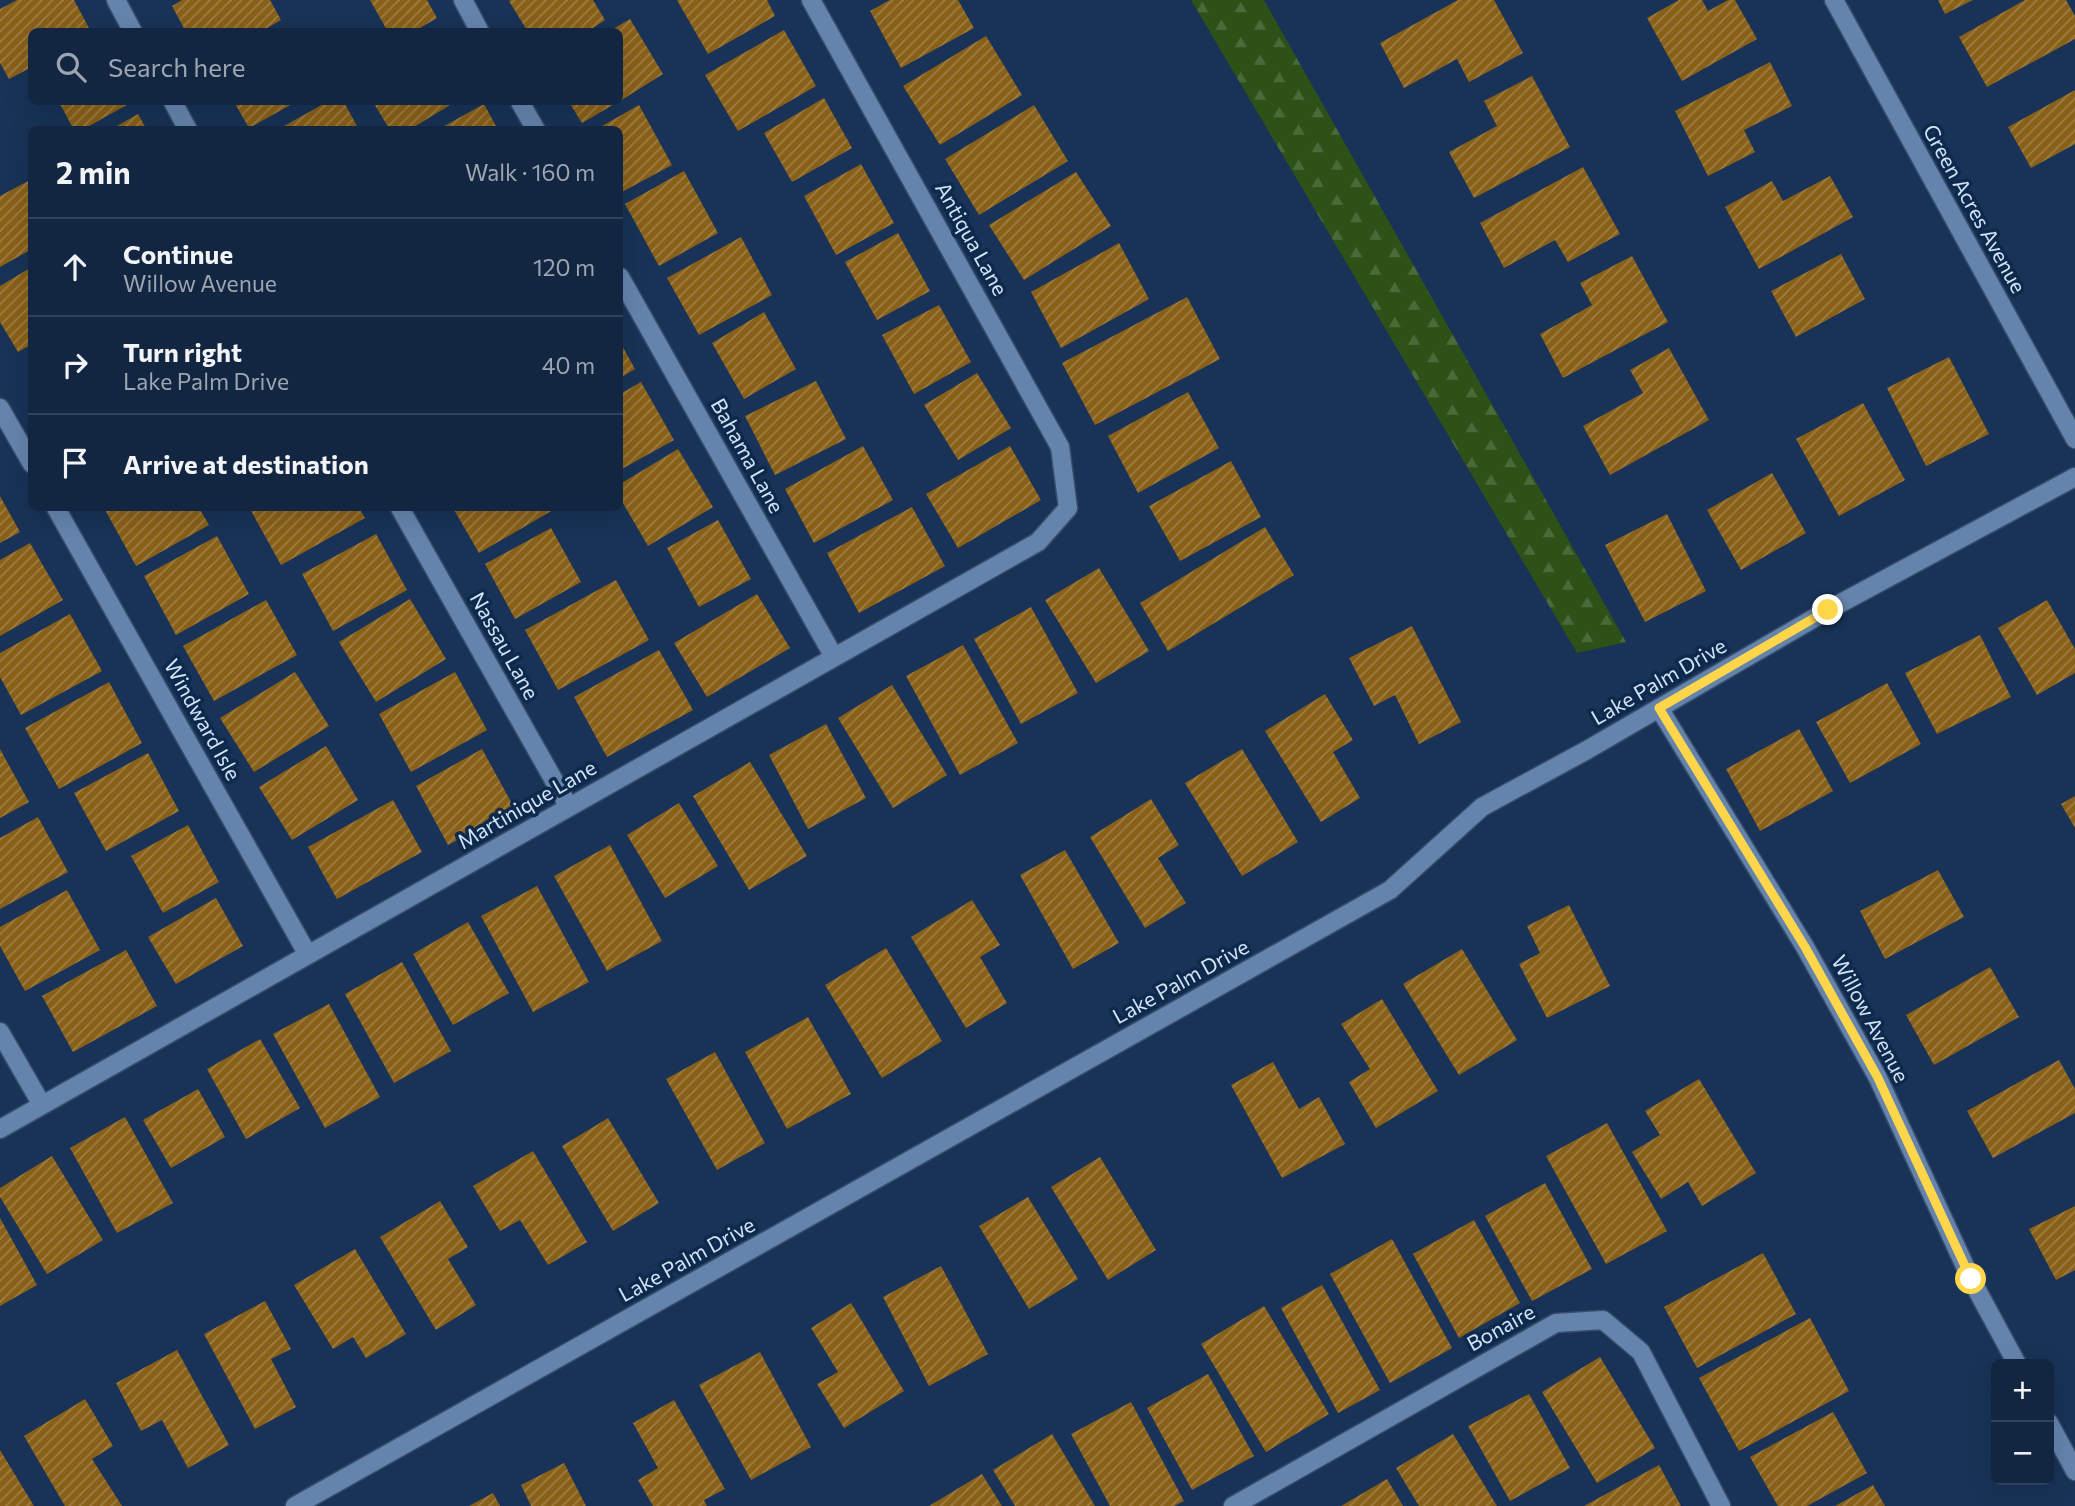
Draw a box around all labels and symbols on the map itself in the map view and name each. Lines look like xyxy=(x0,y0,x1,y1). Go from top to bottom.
street label: Green Acres Avenue xyxy=(1919,120,2032,297)
street label: Antiqua Lane xyxy=(931,177,1014,299)
street label: Bahama Lane xyxy=(707,394,790,517)
street label: Nassau Lane xyxy=(466,587,545,703)
route end xyxy=(1812,594,1843,625)
street label: Lake Palm Drive xyxy=(1586,632,1730,729)
street label: Windward Isle xyxy=(160,654,247,784)
street label: Martinique Lane xyxy=(452,754,600,854)
street label: Lake Palm Drive xyxy=(1108,933,1253,1028)
street label: Willow Avenue xyxy=(1827,950,1915,1086)
street label: Lake Palm Drive xyxy=(614,1211,759,1306)
route start xyxy=(1955,1263,1986,1294)
street label: Bonaire xyxy=(1462,1298,1539,1355)

